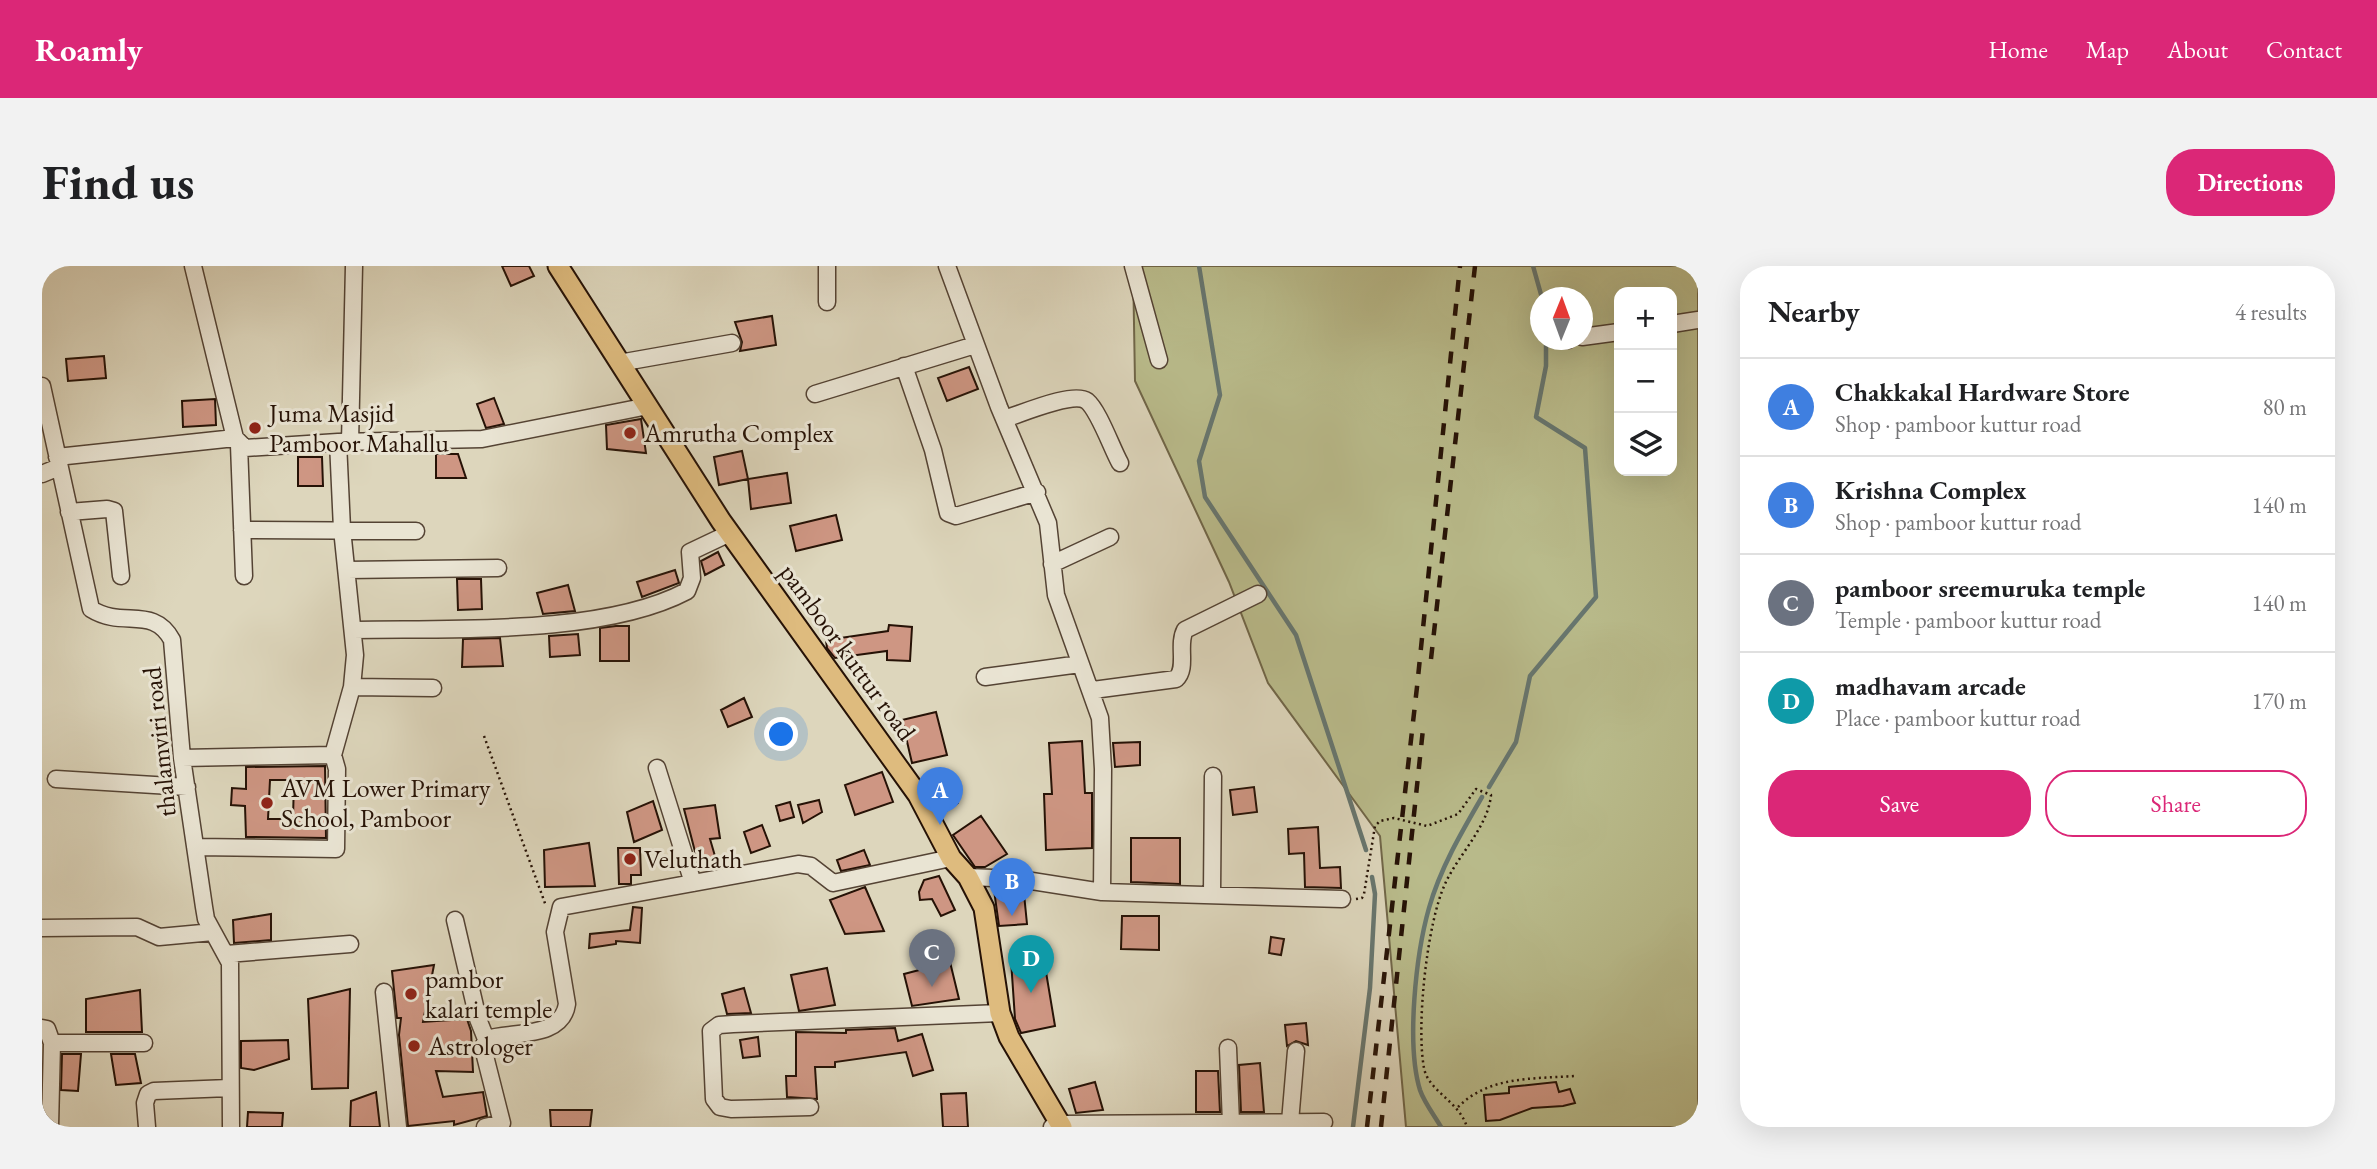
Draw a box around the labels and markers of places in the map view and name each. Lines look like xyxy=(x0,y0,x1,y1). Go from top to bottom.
place label: Juma Masjid Pamboor Mahallu xyxy=(267,396,449,460)
place label: Amrutha Complex xyxy=(643,416,834,450)
marker: Juma Masjid Pamboor Mahallu xyxy=(247,420,263,436)
marker: Amrutha Complex xyxy=(622,425,638,441)
pin: A xyxy=(917,767,963,825)
place label: AVM Lower Primary School, Pamboor xyxy=(280,771,491,835)
marker: AVM Lower Primary School, Pamboor xyxy=(259,795,275,811)
place label: Veluthath xyxy=(644,842,742,876)
marker: Veluthath xyxy=(622,851,638,867)
pin: B xyxy=(989,858,1035,916)
pin: C xyxy=(909,929,955,987)
pin: D xyxy=(1008,935,1054,993)
place label: pambor kalari temple xyxy=(425,962,552,1026)
marker: pambor kalari temple xyxy=(403,986,419,1002)
place label: Astrologer xyxy=(427,1029,533,1063)
marker: Astrologer xyxy=(406,1038,422,1054)

